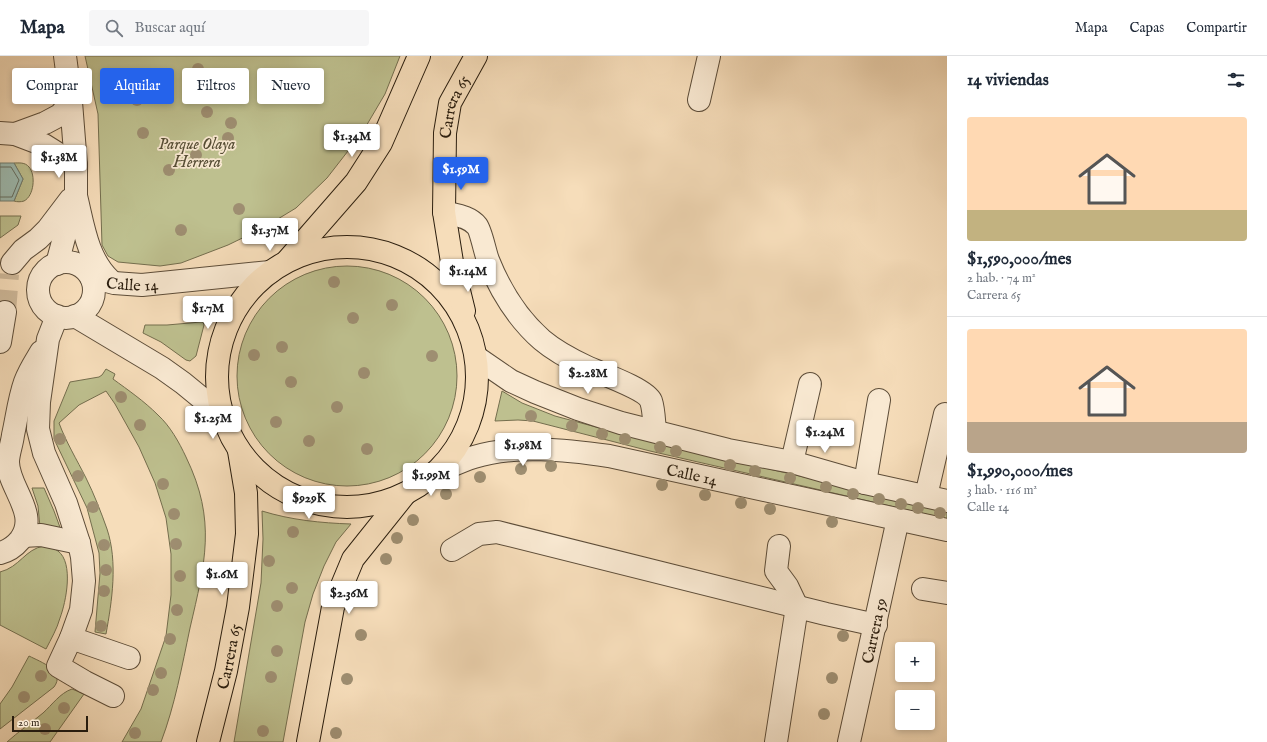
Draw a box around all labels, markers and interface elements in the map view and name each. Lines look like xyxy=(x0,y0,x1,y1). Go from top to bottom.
search box xyxy=(89,10,369,46)
text: Mapa xyxy=(20,16,65,40)
icon: search xyxy=(103,17,125,39)
text: Buscar aquí xyxy=(135,18,205,37)
text: Mapa xyxy=(1075,19,1108,37)
text: Capas xyxy=(1130,19,1164,37)
text: Compartir xyxy=(1186,19,1247,37)
chip: Comprar xyxy=(12,68,92,104)
chip: Alquilar xyxy=(100,68,174,104)
chip: Filtros xyxy=(182,68,249,104)
chip: Nuevo xyxy=(257,68,324,104)
icon: filters xyxy=(1225,69,1247,91)
text: 14 viviendas xyxy=(967,70,1049,91)
street label: Carrera 65 xyxy=(436,72,475,140)
pin: $1.34M xyxy=(319,124,385,158)
text: $1.34M xyxy=(333,128,371,145)
park label: Parque Olaya Herrera xyxy=(159,135,235,173)
icon: home xyxy=(1071,143,1143,215)
pin: $1.38M xyxy=(26,145,92,179)
text: $1.38M xyxy=(40,149,78,166)
pin: $1.59M xyxy=(428,157,494,191)
text: $1.59M xyxy=(442,161,480,178)
pin: $1.37M xyxy=(237,218,303,252)
text: $1.37M xyxy=(251,222,289,239)
text: $1,590,000/mes xyxy=(967,249,1071,270)
pin: $1.14M xyxy=(435,259,501,293)
text: $1.14M xyxy=(449,263,487,280)
text: 2 hab. · 74 m² xyxy=(967,270,1036,287)
street label: Calle 14 xyxy=(104,273,159,297)
text: Carrera 65 xyxy=(967,287,1021,304)
pin: $1.7M xyxy=(180,296,236,330)
text: $1.7M xyxy=(192,300,224,317)
icon: home xyxy=(1071,355,1143,427)
pin: $2.28M xyxy=(555,361,621,395)
text: $2.28M xyxy=(568,365,608,382)
pin: $1.25M xyxy=(180,406,246,440)
text: $1.25M xyxy=(194,410,232,427)
pin: $1.24M xyxy=(792,420,858,454)
text: $1.24M xyxy=(805,424,845,441)
pin: $1.98M xyxy=(490,433,556,467)
text: $1.98M xyxy=(504,437,542,454)
street label: Calle 14 xyxy=(664,461,719,491)
text: $1,990,000/mes xyxy=(967,461,1073,482)
pin: $1.99M xyxy=(398,463,464,497)
text: $1.99M xyxy=(412,467,450,484)
text: 3 hab. · 116 m² xyxy=(967,482,1037,499)
pin: $929K xyxy=(281,486,337,520)
text: $929K xyxy=(292,490,326,507)
text: Calle 14 xyxy=(967,499,1009,516)
pin: $1.6M xyxy=(194,562,250,596)
text: $1.6M xyxy=(206,566,238,583)
pin: $2.36M xyxy=(316,581,382,615)
text: $2.36M xyxy=(330,585,368,602)
street label: Carrera 59 xyxy=(859,596,892,666)
street label: Carrera 65 xyxy=(214,622,247,692)
map controls xyxy=(895,642,935,730)
button: + xyxy=(895,642,935,682)
button: − xyxy=(895,690,935,730)
scale bar xyxy=(12,714,88,733)
text: 20 m xyxy=(18,716,39,730)

